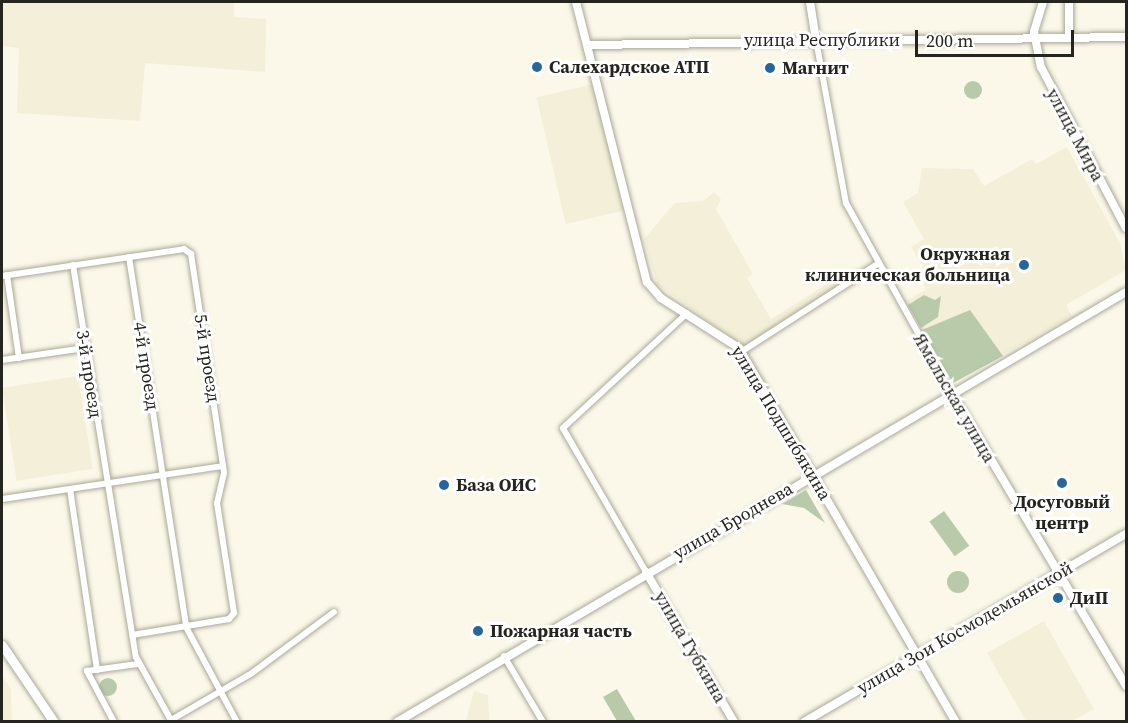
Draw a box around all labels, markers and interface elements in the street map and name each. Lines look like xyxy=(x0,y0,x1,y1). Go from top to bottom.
scale bar xyxy=(918,18,1077,56)
text: 200 m xyxy=(926,28,973,53)
street label: улица Республики xyxy=(744,29,900,51)
place label: Салехардское АТП xyxy=(549,56,709,78)
place label: Магнит xyxy=(782,57,849,79)
marker: Салехардское АТП xyxy=(530,60,544,74)
marker: Магнит xyxy=(763,61,777,75)
street label: улица Мира xyxy=(1041,85,1109,185)
place label: Окружная клиническая больница xyxy=(805,244,1010,286)
marker: Окружная клиническая больница xyxy=(1015,256,1033,274)
street label: 5-й проезд xyxy=(189,312,225,404)
street label: 4-й проезд xyxy=(128,320,164,412)
street label: 3-й проезд xyxy=(71,328,107,420)
street label: Ямальская улица xyxy=(908,330,1000,466)
street label: улица Подшибякина xyxy=(726,342,836,504)
place label: База ОИС xyxy=(456,474,536,496)
marker: Досуговый центр xyxy=(1055,476,1069,490)
marker: База ОИС xyxy=(437,478,451,492)
street label: улица Броднева xyxy=(669,478,797,564)
place label: Досуговый центр xyxy=(1014,492,1110,534)
street label: улица Зои Космодемьянской xyxy=(853,557,1077,699)
street label: улица Губкина xyxy=(649,587,731,707)
place label: ДиП xyxy=(1070,587,1108,609)
marker: ДиП xyxy=(1051,591,1065,605)
place label: Пожарная часть xyxy=(490,620,632,642)
marker: Пожарная часть xyxy=(471,624,485,638)

